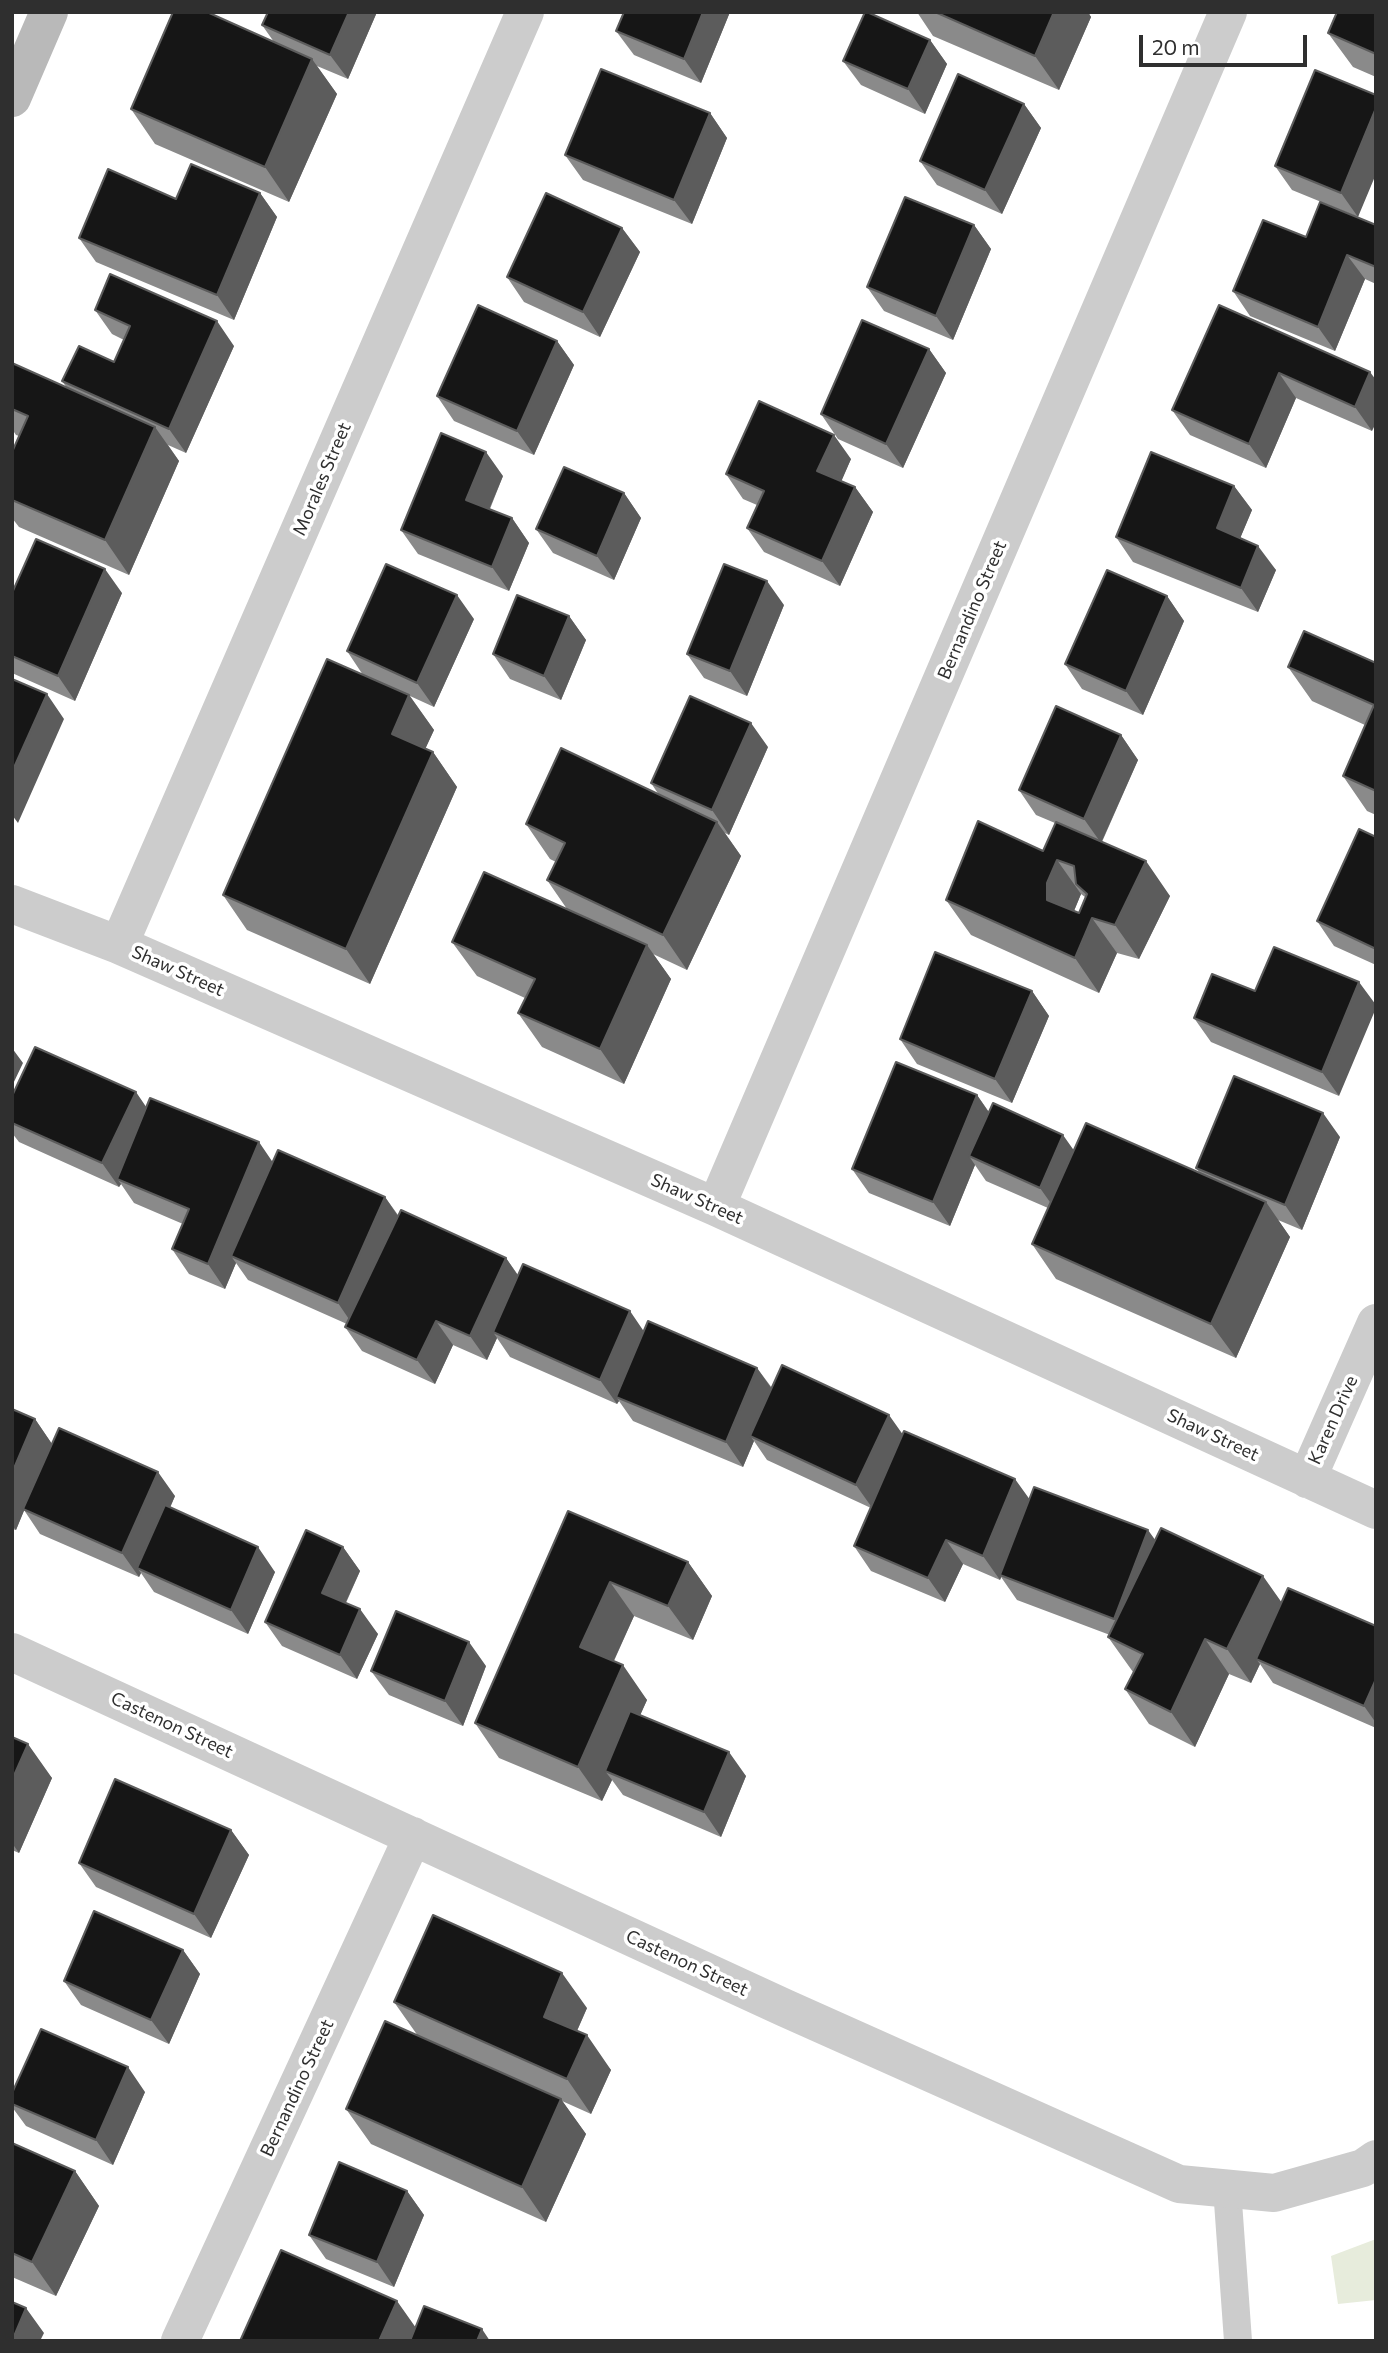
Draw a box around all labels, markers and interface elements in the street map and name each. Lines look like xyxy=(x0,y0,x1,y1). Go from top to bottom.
scale bar xyxy=(1143,21,1311,65)
text: 20 m xyxy=(1152,34,1200,59)
street label: Morales Street xyxy=(288,419,356,539)
street label: Bernandino Street xyxy=(933,537,1011,683)
street label: Shaw Street xyxy=(128,941,228,1001)
street label: Shaw Street xyxy=(647,1169,747,1229)
street label: Karen Drive xyxy=(1304,1372,1362,1468)
street label: Shaw Street xyxy=(1164,1404,1262,1466)
street label: Castenon Street xyxy=(107,1687,237,1763)
street label: Castenon Street xyxy=(622,1925,752,2001)
street label: Bernandino Street xyxy=(256,2016,338,2160)

